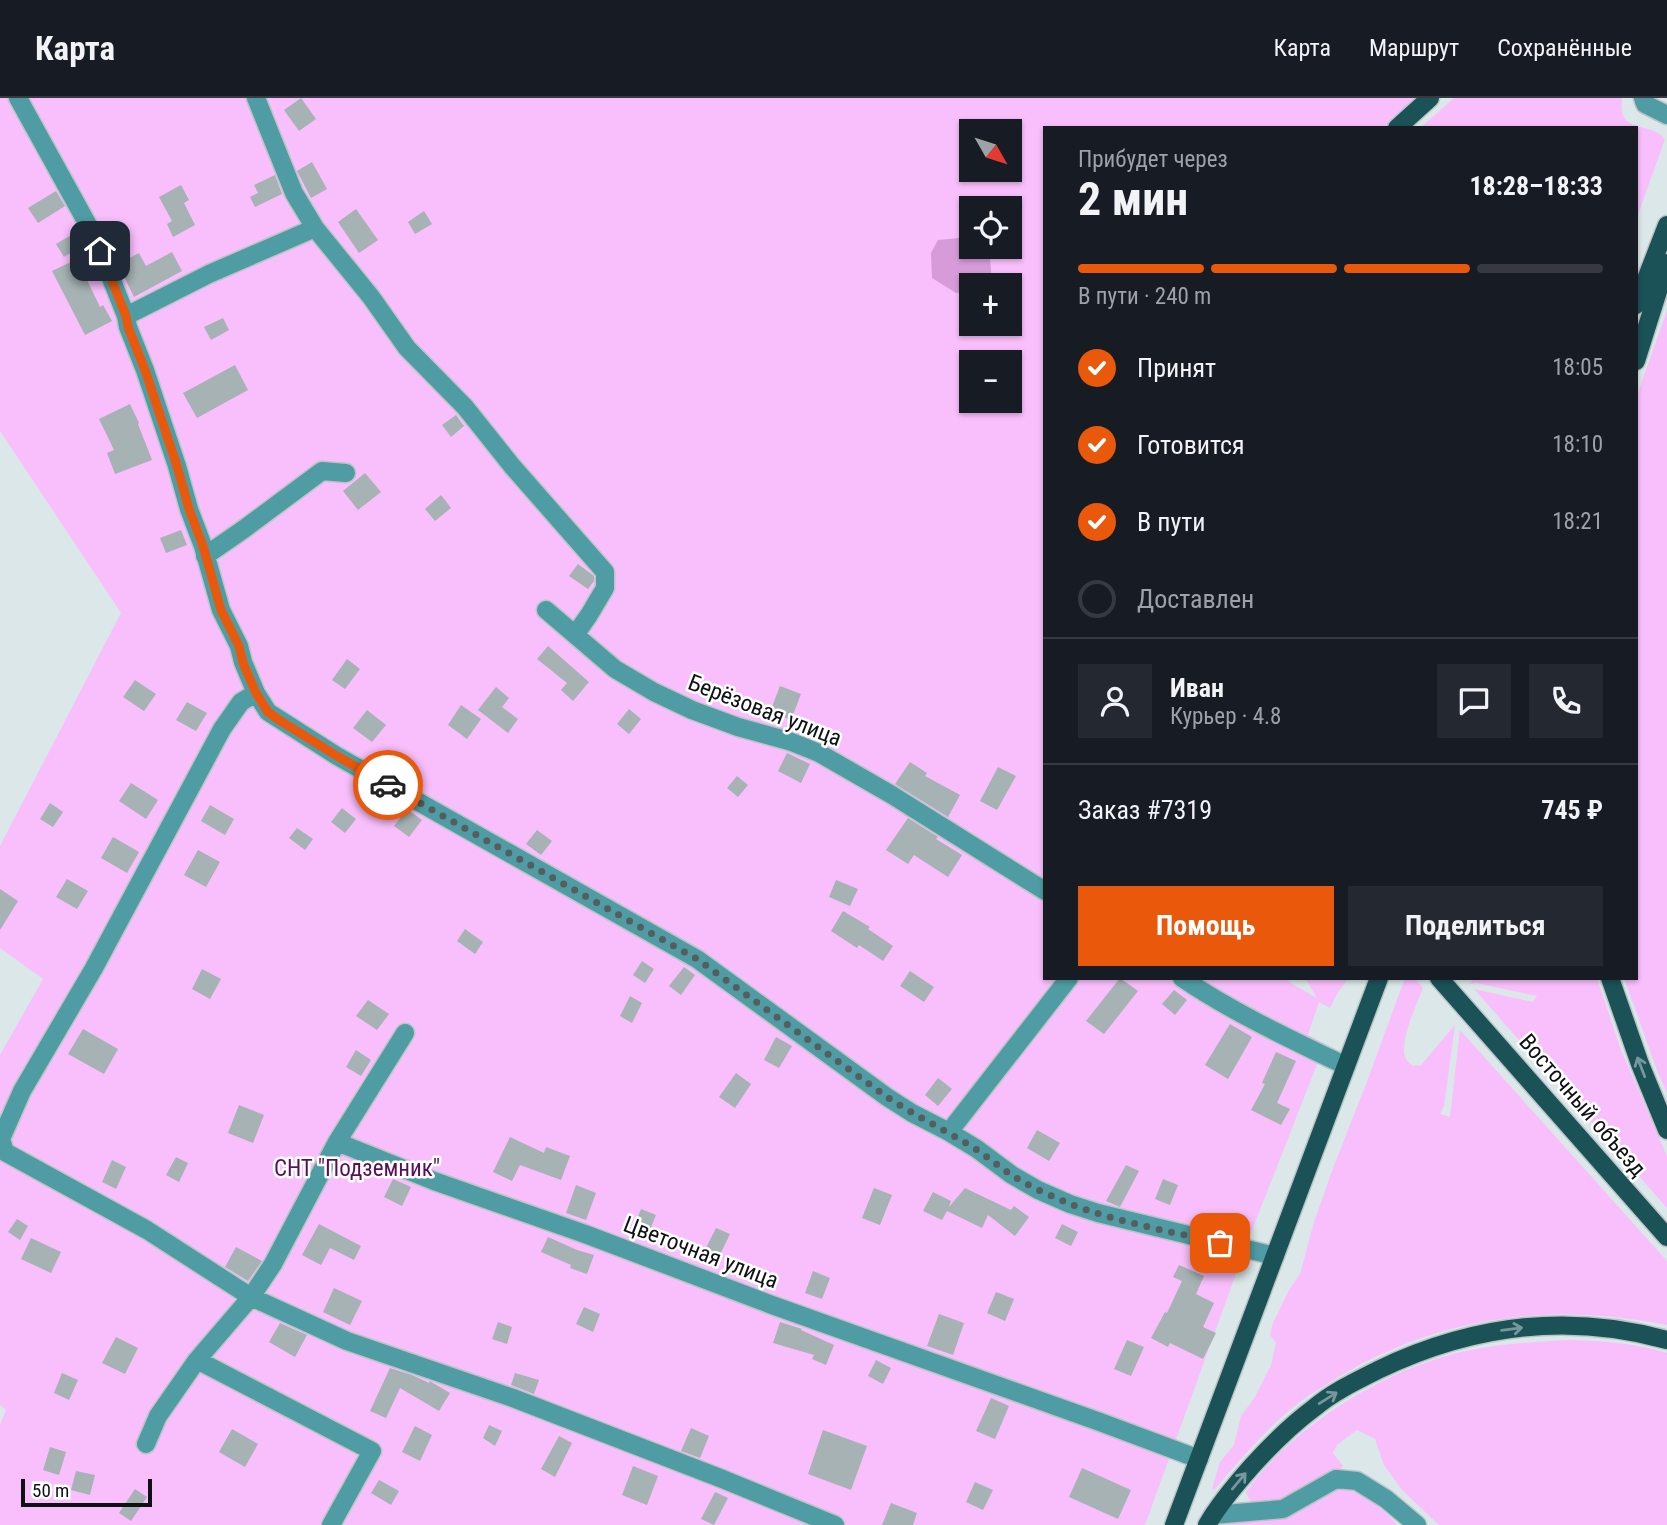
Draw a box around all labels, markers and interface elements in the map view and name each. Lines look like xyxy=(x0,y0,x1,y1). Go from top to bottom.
text: Карта xyxy=(35,29,115,68)
text: Карта xyxy=(1274,34,1331,62)
text: Маршрут xyxy=(1369,34,1459,62)
text: Сохранённые xyxy=(1497,34,1632,62)
north arrow xyxy=(959,119,1022,182)
map controls xyxy=(959,119,1022,413)
text: Прибудет через xyxy=(1078,146,1228,173)
text: 18:28–18:33 xyxy=(1469,171,1603,201)
text: 2 мин xyxy=(1078,172,1188,226)
button: locate xyxy=(959,196,1022,259)
pin xyxy=(70,221,130,281)
icon: home xyxy=(81,232,119,270)
button: + xyxy=(959,273,1022,336)
text: В пути · 240 m xyxy=(1078,283,1211,310)
icon: check xyxy=(1078,349,1116,387)
button: − xyxy=(959,350,1022,413)
text: Принят xyxy=(1137,353,1216,383)
text: 18:05 xyxy=(1552,354,1603,381)
icon: check xyxy=(1078,426,1116,464)
text: Готовится xyxy=(1137,430,1245,460)
text: 18:10 xyxy=(1552,431,1603,458)
icon: check xyxy=(1078,503,1116,541)
text: В пути xyxy=(1137,507,1206,537)
text: 18:21 xyxy=(1552,508,1603,535)
text: Доставлен xyxy=(1137,584,1254,614)
button: person xyxy=(1078,664,1152,738)
button: chat xyxy=(1437,664,1511,738)
button: phone xyxy=(1529,664,1603,738)
street label: Берёзовая улица xyxy=(684,669,845,752)
text: Иван xyxy=(1170,673,1224,703)
text: Курьер · 4.8 xyxy=(1170,703,1281,730)
courier xyxy=(353,750,423,820)
icon: car xyxy=(369,766,407,804)
text: Заказ #7319 xyxy=(1078,795,1212,825)
text: 745 ₽ xyxy=(1541,795,1603,825)
button: Помощь xyxy=(1078,886,1334,966)
button: Поделиться xyxy=(1348,886,1603,966)
street label: Восточный объезд xyxy=(1514,1029,1652,1182)
one-way arrow xyxy=(1634,1056,1647,1078)
park label: СНТ "Подземник" xyxy=(274,1155,440,1182)
street label: Цветочная улица xyxy=(620,1211,782,1294)
pin xyxy=(1190,1213,1250,1273)
icon: bag xyxy=(1201,1224,1239,1262)
one-way arrow xyxy=(1501,1323,1523,1336)
one-way arrow xyxy=(1318,1391,1338,1405)
one-way arrow xyxy=(1231,1473,1247,1491)
scale bar xyxy=(21,1476,152,1508)
text: 50 m xyxy=(32,1479,69,1502)

